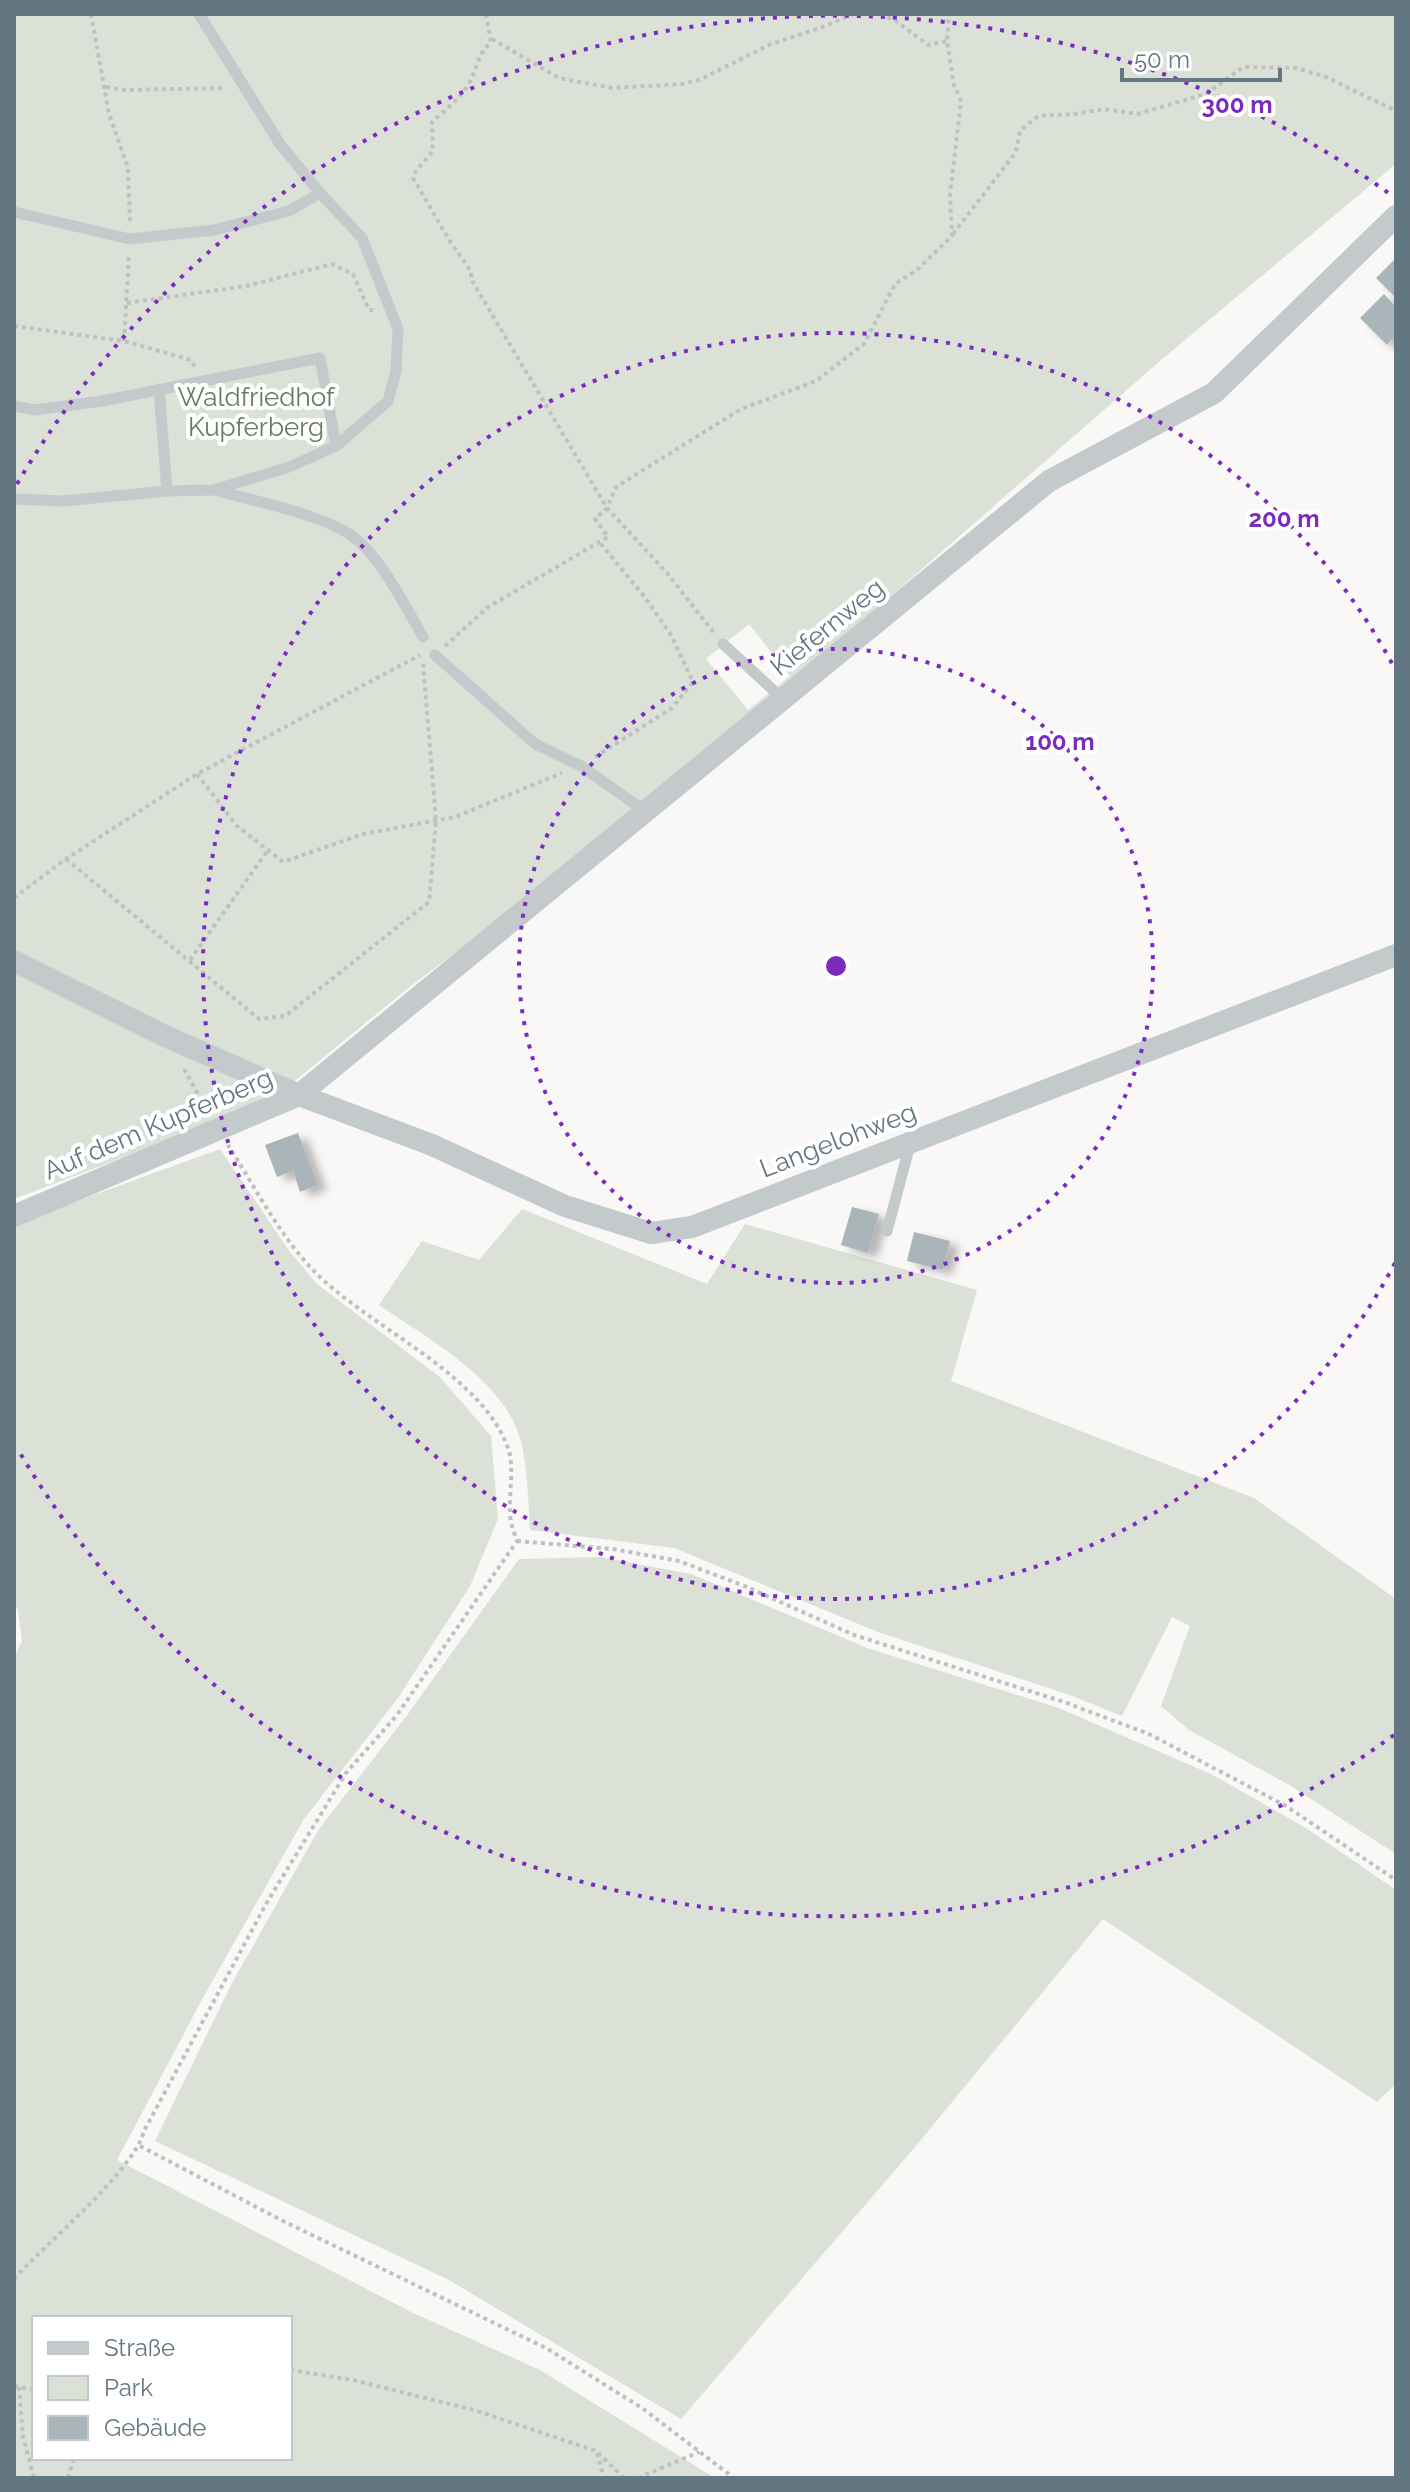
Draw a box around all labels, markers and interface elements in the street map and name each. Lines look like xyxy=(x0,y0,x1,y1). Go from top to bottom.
scale bar xyxy=(1122,32,1280,82)
text: 50 m xyxy=(1134,45,1190,74)
text: 300 m xyxy=(1202,90,1272,119)
park label: Waldfriedhof Kupferberg xyxy=(177,382,336,442)
text: 200 m xyxy=(1248,504,1320,533)
street label: Kiefernweg xyxy=(764,572,890,682)
text: 100 m xyxy=(1025,727,1095,756)
centre of rings xyxy=(822,952,850,980)
street label: Auf dem Kupferberg xyxy=(39,1062,277,1186)
street label: Langelohweg xyxy=(756,1096,920,1184)
legend xyxy=(32,2316,292,2460)
text: Straße xyxy=(104,2333,175,2362)
text: Park xyxy=(104,2373,153,2402)
text: Gebäude xyxy=(104,2413,206,2442)

